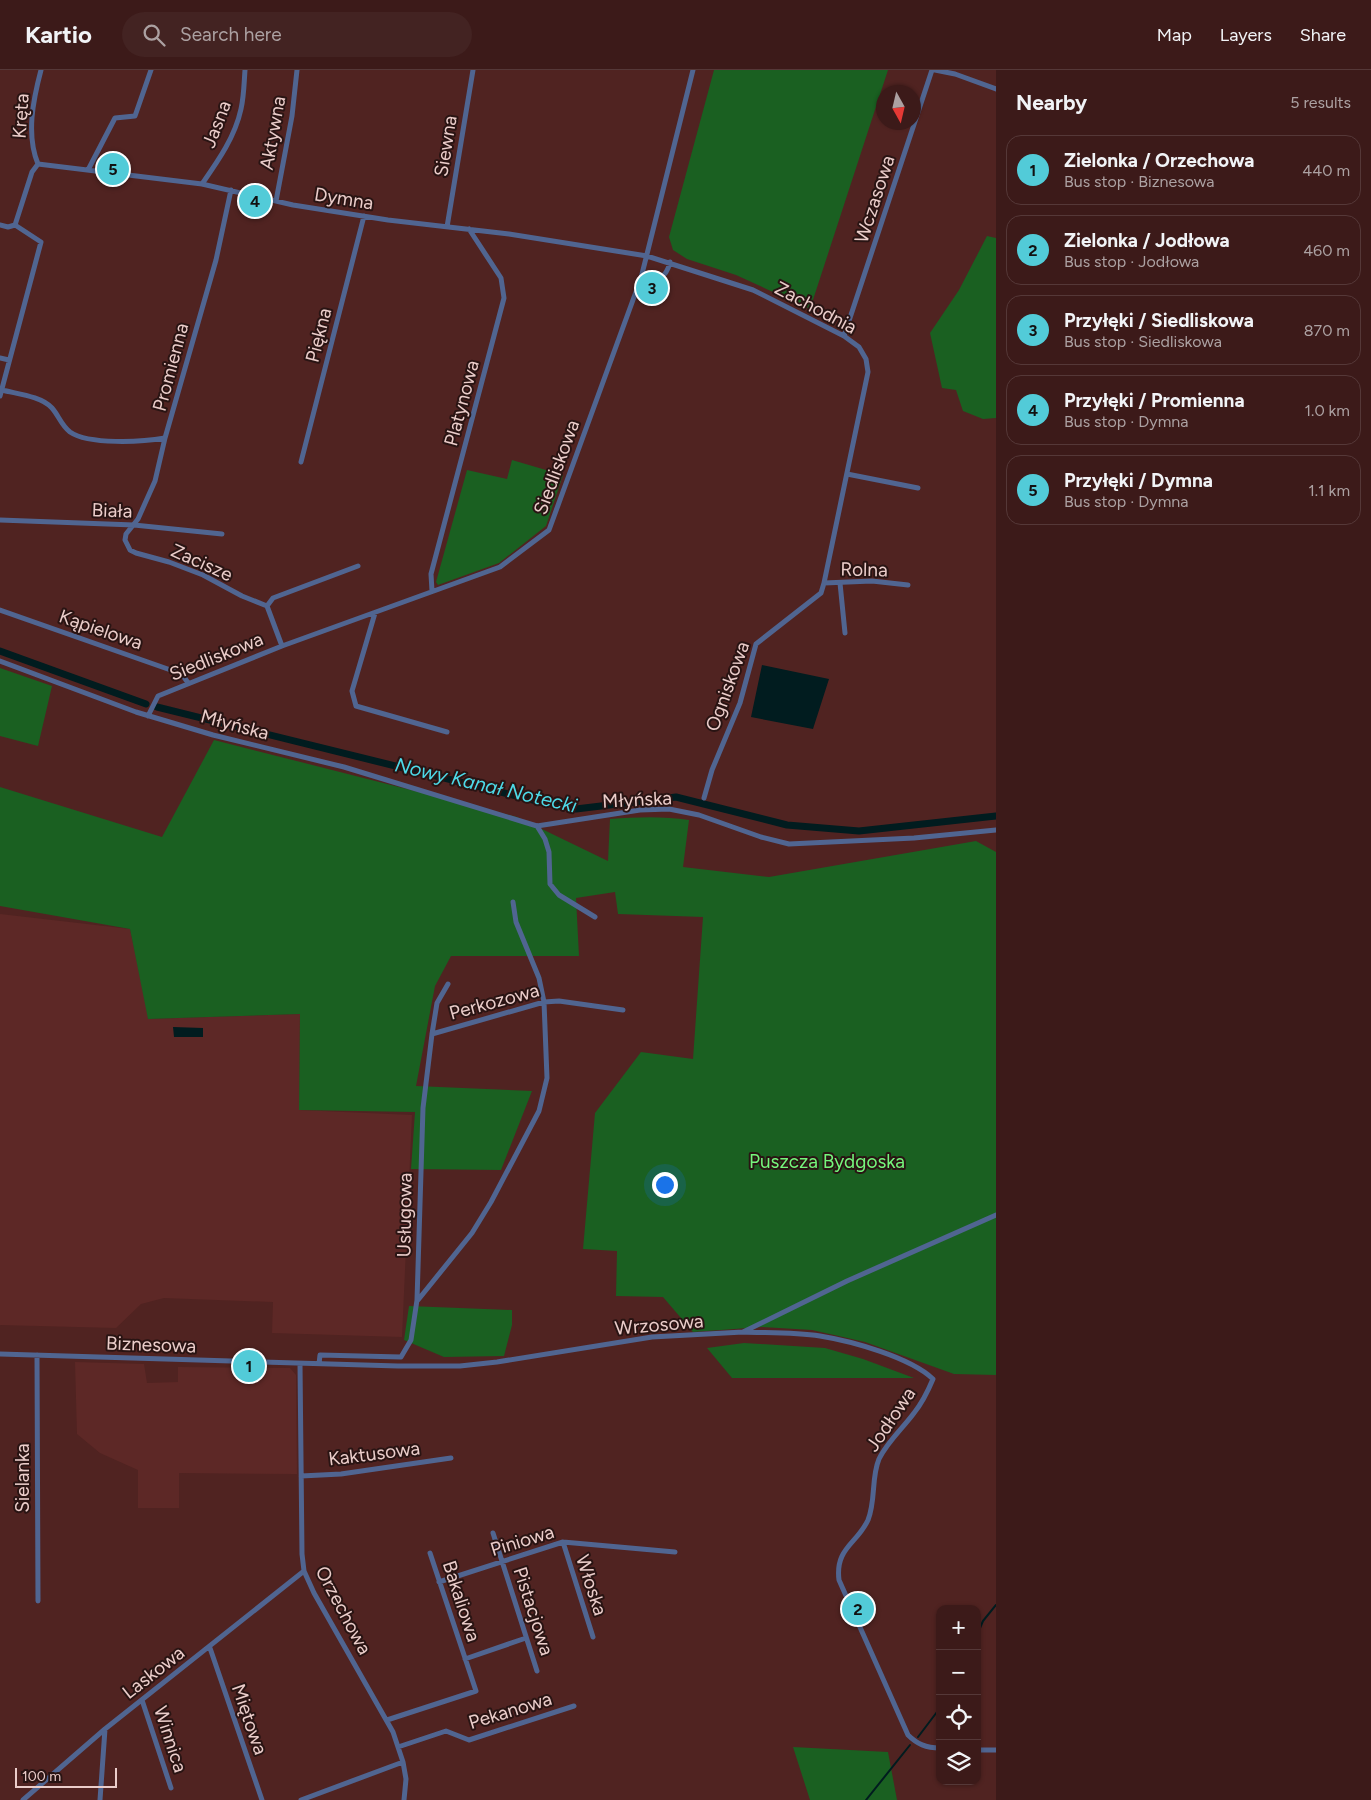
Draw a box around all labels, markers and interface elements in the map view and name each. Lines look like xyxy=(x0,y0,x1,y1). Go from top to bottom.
search box xyxy=(122,12,472,57)
text: Kartio xyxy=(25,20,92,49)
icon: search xyxy=(140,21,168,49)
text: Search here xyxy=(180,23,282,46)
text: Map xyxy=(1157,24,1192,46)
text: Layers xyxy=(1220,24,1272,46)
text: Share xyxy=(1300,24,1346,46)
north arrow xyxy=(876,85,921,130)
text: Nearby xyxy=(1016,90,1087,115)
street label: Kręta xyxy=(7,93,34,139)
text: 5 results xyxy=(1290,93,1351,112)
street label: Aktywna xyxy=(255,94,290,172)
street label: Jasna xyxy=(197,97,236,151)
street label: Siewna xyxy=(429,114,462,178)
text: Zielonka / Orzechowa xyxy=(1064,149,1254,172)
pin: 5 xyxy=(97,150,129,188)
street label: Wczasowa xyxy=(850,152,899,246)
text: 1 xyxy=(1030,161,1036,180)
text: 440 m xyxy=(1302,161,1350,180)
text: Bus stop · Biznesowa xyxy=(1064,172,1214,191)
pin: 4 xyxy=(239,182,271,220)
street label: Dymna xyxy=(313,182,375,215)
text: Zielonka / Jodłowa xyxy=(1064,229,1230,252)
text: 2 xyxy=(1028,241,1038,260)
text: 460 m xyxy=(1303,241,1350,260)
text: Bus stop · Jodłowa xyxy=(1064,252,1199,271)
pin: 3 xyxy=(636,269,668,307)
street label: Zachodnia xyxy=(771,276,861,339)
street label: Piękna xyxy=(301,306,336,365)
text: Przyłęki / Siedliskowa xyxy=(1064,309,1254,332)
street label: Promienna xyxy=(148,321,193,414)
text: 3 xyxy=(1029,321,1037,340)
text: 870 m xyxy=(1304,321,1350,340)
text: Bus stop · Siedliskowa xyxy=(1064,332,1222,351)
street label: Platynowa xyxy=(439,358,484,449)
text: Przyłęki / Promienna xyxy=(1064,389,1245,412)
text: 4 xyxy=(1028,401,1038,420)
text: 1.0 km xyxy=(1304,401,1350,420)
text: Bus stop · Dymna xyxy=(1064,412,1188,431)
street label: Siedliskowa xyxy=(529,417,584,518)
text: Przyłęki / Dymna xyxy=(1064,469,1213,492)
text: 5 xyxy=(1028,481,1038,500)
text: 1.1 km xyxy=(1308,481,1350,500)
text: Bus stop · Dymna xyxy=(1064,492,1188,511)
street label: Biała xyxy=(91,498,133,523)
street label: Zacisze xyxy=(167,539,236,586)
street label: Rolna xyxy=(840,558,888,581)
street label: Kąpielowa xyxy=(56,605,145,654)
street label: Siedliskowa xyxy=(166,627,266,686)
street label: Ogniskowa xyxy=(701,638,754,734)
street label: Młyńska xyxy=(198,704,271,745)
water label: Nowy Kanał Notecki xyxy=(393,752,580,818)
street label: Młyńska xyxy=(602,786,672,813)
street label: Perkozowa xyxy=(447,978,542,1025)
park label: Puszcza Bydgoska xyxy=(749,1150,905,1173)
your location xyxy=(652,1172,678,1198)
street label: Usługowa xyxy=(392,1173,417,1257)
street label: Wrzosowa xyxy=(614,1309,704,1340)
street label: Biznesowa xyxy=(105,1331,197,1358)
pin: 1 xyxy=(233,1347,265,1385)
street label: Jodłowa xyxy=(861,1383,920,1456)
street label: Kaktusowa xyxy=(327,1436,421,1471)
street label: Sielanka xyxy=(11,1443,34,1513)
street label: Piniowa xyxy=(487,1520,557,1561)
street label: Włoska xyxy=(571,1552,612,1618)
street label: Bakaliowa xyxy=(438,1558,485,1645)
street label: Orzechowa xyxy=(311,1562,376,1658)
street label: Pistacjowa xyxy=(508,1564,559,1658)
pin: 2 xyxy=(842,1590,874,1628)
map controls xyxy=(936,1605,981,1785)
button: + xyxy=(936,1605,981,1650)
street label: Laskowa xyxy=(118,1641,189,1704)
button: − xyxy=(936,1650,981,1695)
street label: Miętowa xyxy=(227,1681,272,1757)
street label: Pekanowa xyxy=(466,1687,554,1734)
button: locate xyxy=(936,1695,981,1740)
street label: Winnica xyxy=(149,1703,192,1775)
button: layers xyxy=(936,1740,981,1785)
scale bar xyxy=(15,1765,118,1788)
text: 100 m xyxy=(22,1768,61,1785)

